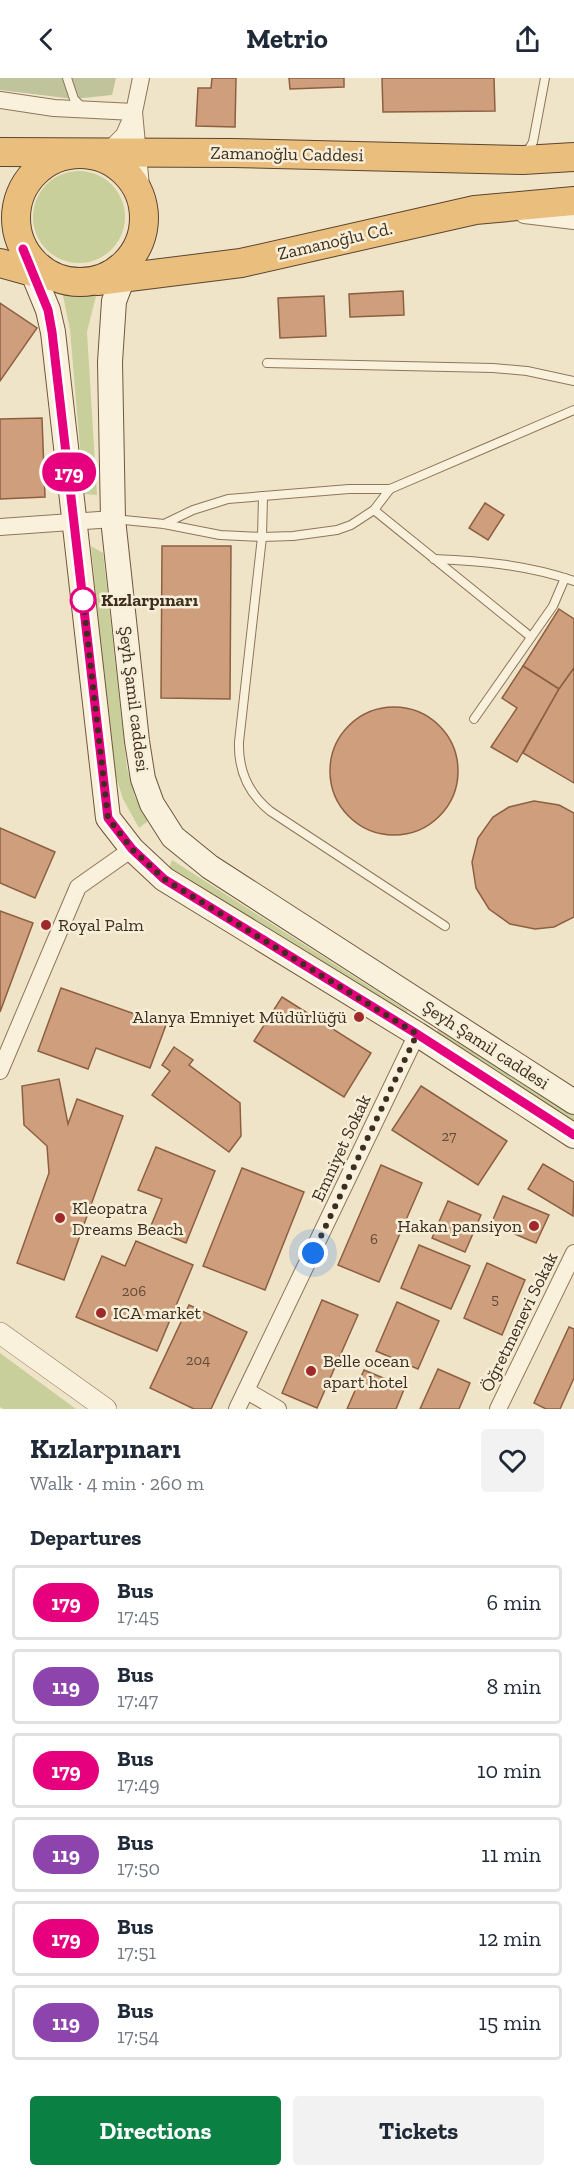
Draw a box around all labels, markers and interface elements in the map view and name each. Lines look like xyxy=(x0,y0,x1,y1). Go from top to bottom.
icon: back xyxy=(30,23,63,56)
text: Metrio xyxy=(246,23,328,55)
icon: share xyxy=(511,23,544,56)
street label: Zamanoğlu Caddesi xyxy=(210,142,364,166)
street label: Zamanoğlu Cd. xyxy=(276,217,394,265)
line badge: 179 xyxy=(34,452,104,492)
text: 179 xyxy=(54,460,84,485)
marker: Kızlarpınarı xyxy=(70,587,96,613)
place label: Kızlarpınarı xyxy=(101,589,199,611)
street label: Şeyh Şamil caddesi xyxy=(114,625,154,773)
place label: Royal Palm xyxy=(58,914,144,936)
marker: Royal Palm xyxy=(39,918,53,932)
street label: Şeyh Şamil caddesi xyxy=(419,996,553,1094)
place label: Alanya Emniyet Müdürlüğü xyxy=(133,1006,347,1028)
marker: Alanya Emniyet Müdürlüğü xyxy=(352,1010,366,1024)
street label: Emniyet Sokak xyxy=(307,1090,376,1205)
house number: 27 xyxy=(442,1127,456,1145)
place label: Kleopatra Dreams Beach xyxy=(72,1197,183,1240)
marker: Kleopatra Dreams Beach xyxy=(53,1211,67,1225)
place label: Hakan pansiyon xyxy=(397,1215,523,1237)
marker: Hakan pansiyon xyxy=(527,1219,541,1233)
house number: 6 xyxy=(370,1230,378,1248)
your location xyxy=(298,1238,328,1268)
street label: Öğretmenevi Sokak xyxy=(476,1248,563,1395)
house number: 206 xyxy=(122,1282,146,1300)
house number: 5 xyxy=(491,1290,499,1308)
place label: ICA market xyxy=(113,1302,202,1324)
marker: ICA market xyxy=(94,1306,108,1320)
place label: Belle ocean apart hotel xyxy=(323,1350,410,1393)
house number: 204 xyxy=(186,1351,210,1369)
marker: Belle ocean apart hotel xyxy=(304,1364,318,1378)
button: heart xyxy=(481,1429,544,1492)
text: Kızlarpınarı xyxy=(30,1432,181,1465)
text: Walk · 4 min · 260 m xyxy=(30,1471,204,1495)
text: Departures xyxy=(30,1524,141,1551)
text: Bus xyxy=(117,1577,154,1604)
text: 6 min xyxy=(487,1589,541,1616)
text: 179 xyxy=(51,1590,81,1615)
text: 17:45 xyxy=(117,1604,159,1628)
text: Bus xyxy=(117,1661,154,1688)
text: 8 min xyxy=(486,1673,541,1700)
text: 119 xyxy=(52,1674,80,1699)
text: 17:47 xyxy=(117,1688,158,1712)
text: Bus xyxy=(117,1745,154,1772)
text: 10 min xyxy=(477,1757,541,1784)
text: 179 xyxy=(51,1758,81,1783)
text: 17:49 xyxy=(117,1772,160,1796)
text: Bus xyxy=(117,1829,154,1856)
text: 11 min xyxy=(481,1841,541,1868)
text: 119 xyxy=(52,1842,80,1867)
text: 17:50 xyxy=(117,1856,160,1880)
text: Bus xyxy=(117,1913,154,1940)
text: 12 min xyxy=(478,1925,541,1952)
text: 179 xyxy=(51,1926,81,1951)
text: 17:51 xyxy=(117,1940,156,1964)
text: Bus xyxy=(117,1997,154,2024)
text: 15 min xyxy=(479,2009,541,2036)
text: 119 xyxy=(52,2010,80,2035)
text: 17:54 xyxy=(117,2024,159,2048)
button: Directions xyxy=(30,2096,281,2165)
button: Tickets xyxy=(293,2096,544,2165)

